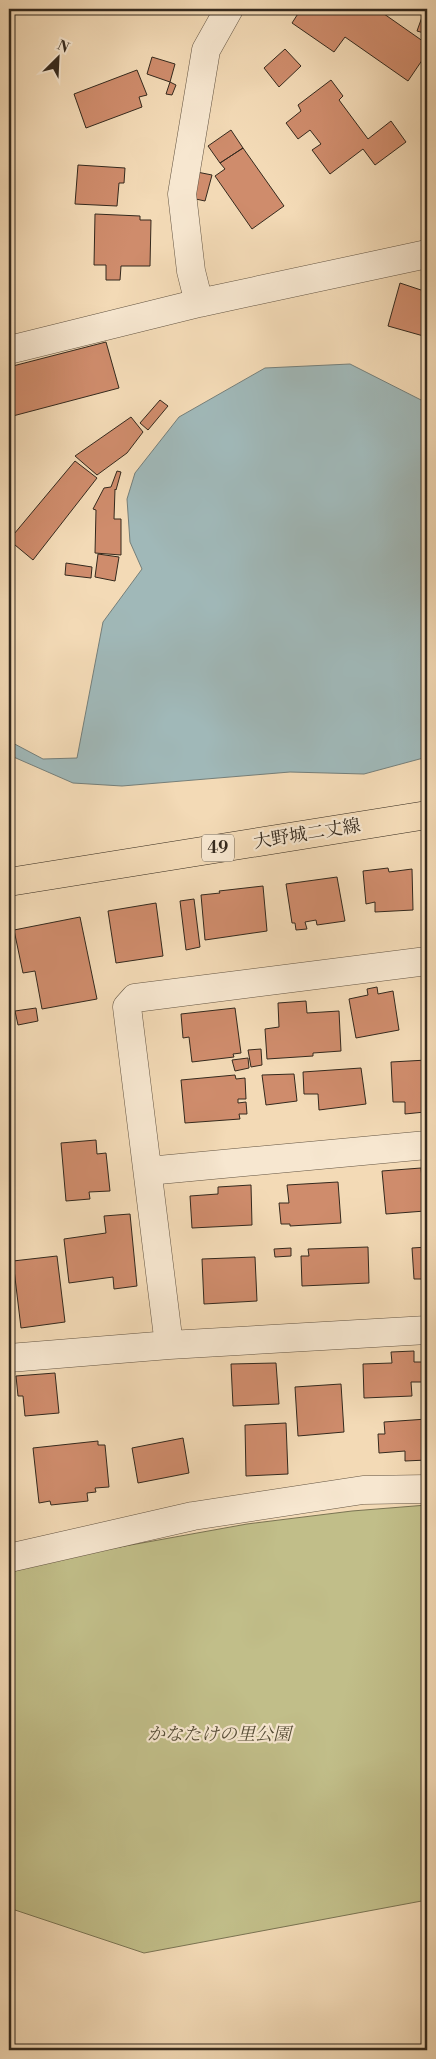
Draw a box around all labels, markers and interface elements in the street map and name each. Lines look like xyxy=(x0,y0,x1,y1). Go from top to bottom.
north arrow xyxy=(32,32,82,82)
text: N xyxy=(54,37,72,58)
street label: 大野城二丈線 xyxy=(252,814,362,854)
road number: 49 xyxy=(202,834,234,861)
park label: かなたけの里公園 xyxy=(147,1723,294,1746)

